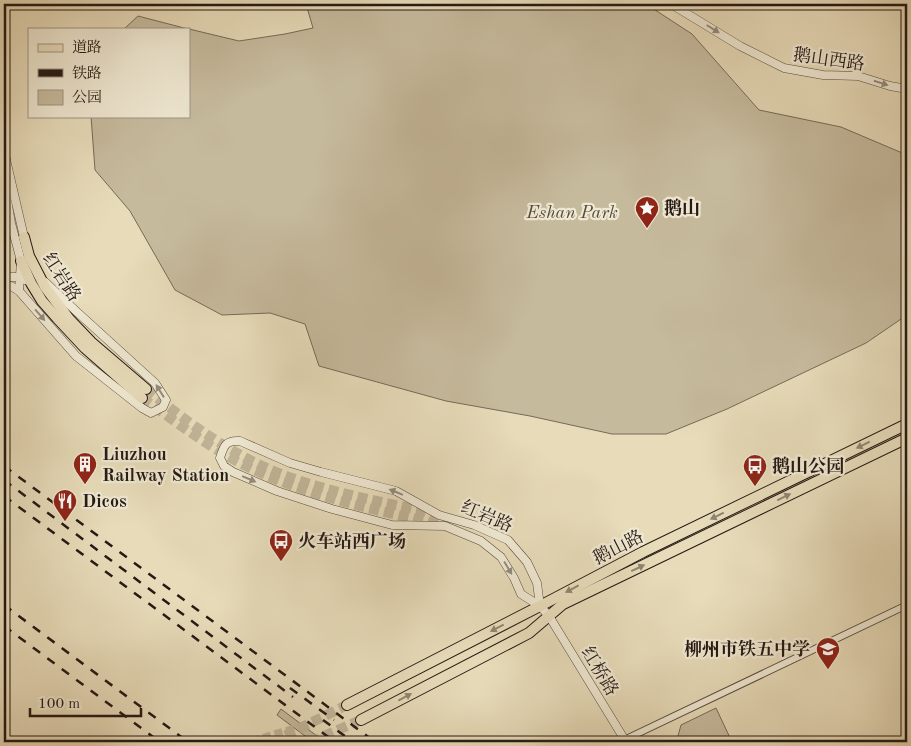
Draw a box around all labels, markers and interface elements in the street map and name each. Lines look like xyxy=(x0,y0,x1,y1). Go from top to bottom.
one-way arrow xyxy=(706,24,720,33)
legend xyxy=(28,28,190,118)
text: 道路 xyxy=(72,39,102,56)
street label: 鹅山西路 xyxy=(792,44,866,74)
text: 铁路 xyxy=(72,65,102,82)
one-way arrow xyxy=(874,80,889,88)
text: 公园 xyxy=(72,89,102,106)
place icon: 鹅山 xyxy=(634,195,660,229)
place label: 鹅山 xyxy=(664,198,700,218)
park label: Eshan Park xyxy=(525,204,618,222)
street label: 红岩路 xyxy=(39,249,85,305)
one-way arrow xyxy=(34,308,46,320)
one-way arrow xyxy=(156,385,165,398)
one-way arrow xyxy=(856,441,870,449)
place label: Liuzhou Railway Station xyxy=(102,446,229,485)
building icon: Liuzhou Railway Station xyxy=(72,451,98,485)
bus stop icon: 鹅山公园 xyxy=(742,453,768,487)
place label: 鹅山公园 xyxy=(772,456,844,476)
one-way arrow xyxy=(242,476,256,484)
restaurant icon: Dicos xyxy=(52,488,78,522)
one-way arrow xyxy=(388,488,403,496)
place label: Dicos xyxy=(82,493,127,511)
one-way arrow xyxy=(777,493,791,501)
street label: 红岩路 xyxy=(458,496,516,536)
one-way arrow xyxy=(710,512,724,520)
street label: 鹅山路 xyxy=(589,526,647,568)
bus stop icon: 火车站西广场 xyxy=(268,528,294,562)
place label: 火车站西广场 xyxy=(298,531,406,551)
one-way arrow xyxy=(503,561,512,574)
one-way arrow xyxy=(631,563,645,571)
one-way arrow xyxy=(565,585,579,593)
one-way arrow xyxy=(490,624,504,632)
school or university icon: 柳州市铁五中学 xyxy=(815,636,841,670)
place label: 柳州市铁五中学 xyxy=(684,639,810,659)
street label: 红桥路 xyxy=(578,643,622,699)
scale bar xyxy=(30,686,141,718)
one-way arrow xyxy=(397,693,412,701)
text: 100 m xyxy=(38,697,80,712)

